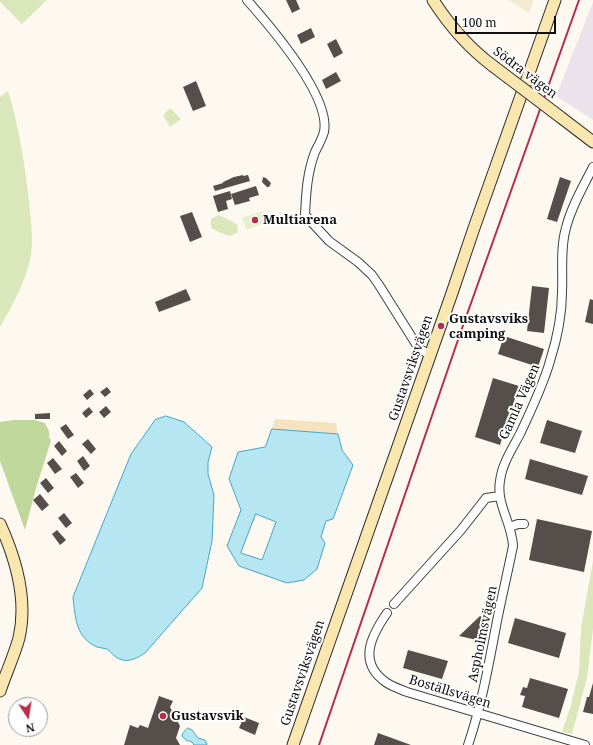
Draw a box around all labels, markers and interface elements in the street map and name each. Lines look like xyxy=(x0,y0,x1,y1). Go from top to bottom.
scale bar xyxy=(457,8,558,34)
text: 100 m xyxy=(462,14,497,31)
street label: Södra vägen xyxy=(490,44,560,102)
place label: Multiarena xyxy=(263,212,337,228)
marker: Multiarena xyxy=(250,215,260,225)
place label: Gustavsviks camping xyxy=(449,311,528,342)
street label: Gustavsviksvägen xyxy=(386,313,436,423)
marker: Gustavsviks camping xyxy=(436,321,446,331)
street label: Gamla Vägen xyxy=(496,362,544,442)
street label: Aspholmsvägen xyxy=(465,584,501,684)
street label: Gustavsviksvägen xyxy=(278,618,328,728)
street label: Boställsvägen xyxy=(407,672,493,712)
north arrow xyxy=(8,697,48,737)
place label: Gustavsvik xyxy=(171,708,244,724)
marker: Gustavsvik xyxy=(158,711,168,721)
text: N xyxy=(25,720,36,736)

